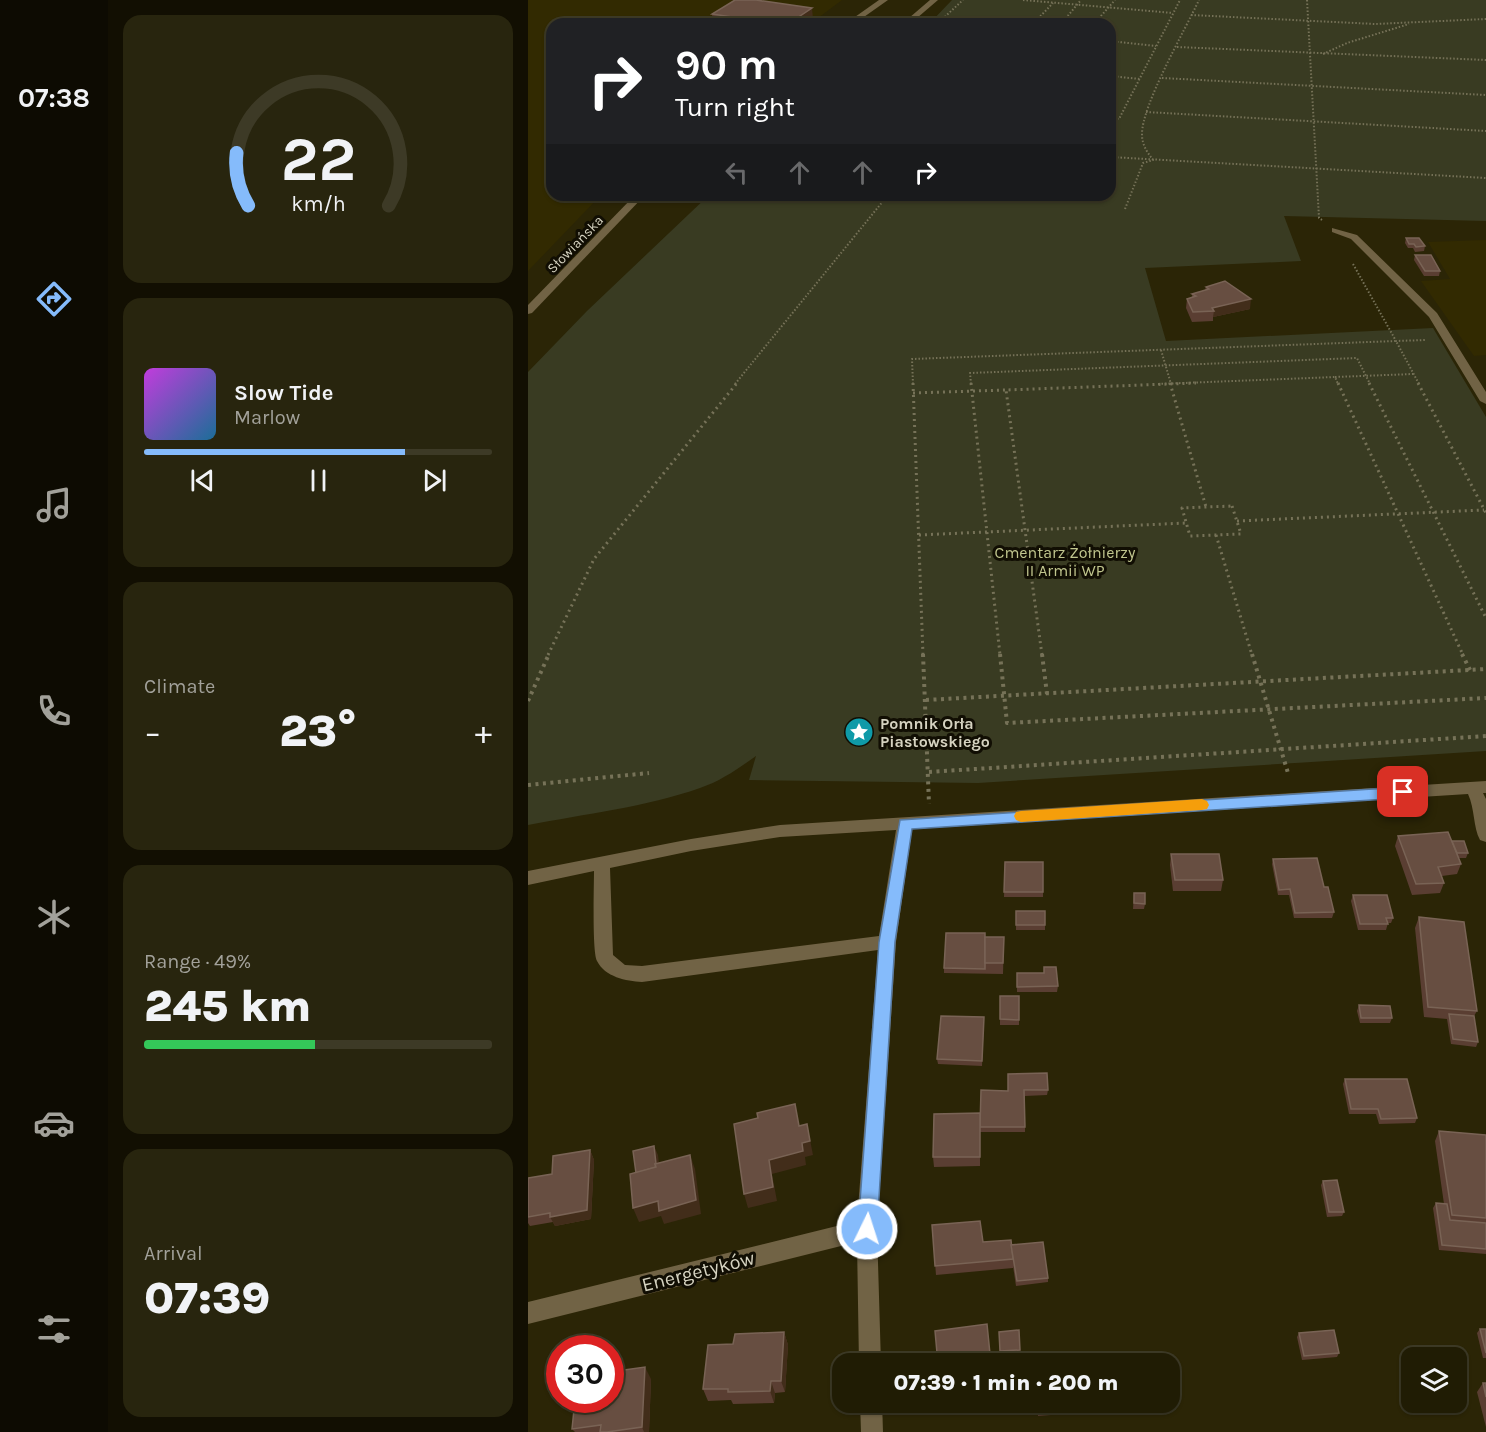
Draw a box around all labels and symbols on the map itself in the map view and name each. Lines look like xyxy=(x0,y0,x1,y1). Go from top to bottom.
street label: Słowiańska xyxy=(544,212,607,277)
park label: Cmentarz Żołnierzy II Armii WP xyxy=(995,543,1136,580)
place label: Pomnik Orła Piastowskiego xyxy=(880,714,990,751)
place icon: Pomnik Orła Piastowskiego xyxy=(843,716,875,748)
pin xyxy=(1377,766,1428,817)
position arrow xyxy=(835,1197,899,1261)
street label: Energetyków xyxy=(639,1246,757,1297)
speed limit sign: 30 xyxy=(546,1335,624,1413)

